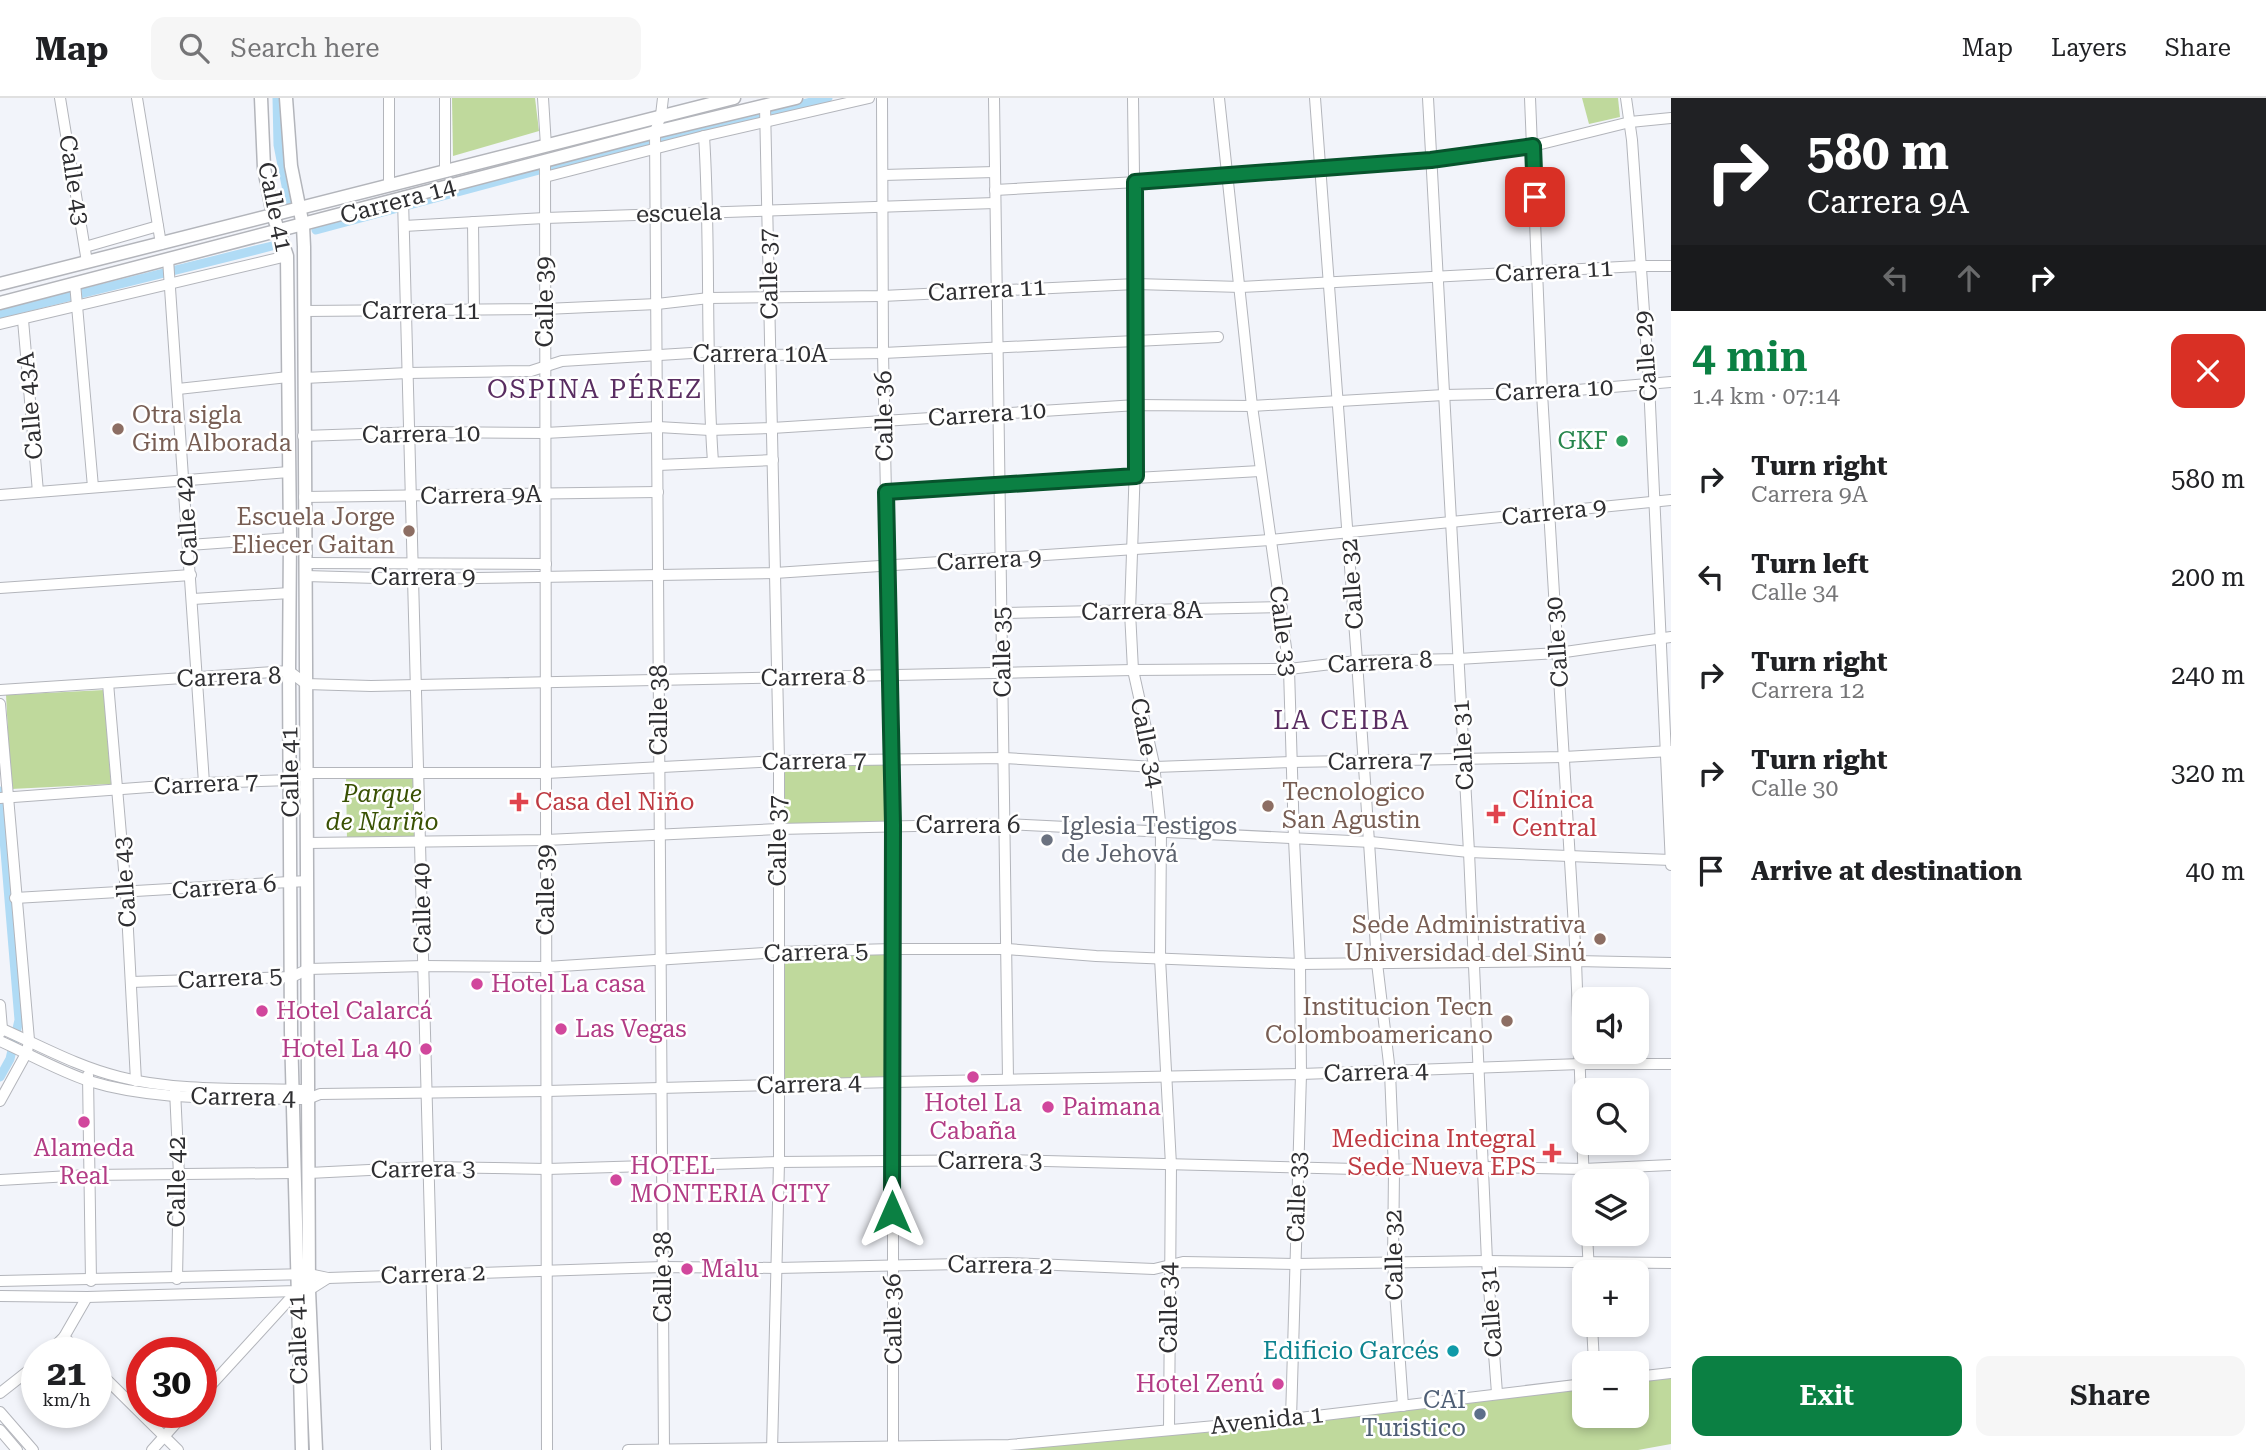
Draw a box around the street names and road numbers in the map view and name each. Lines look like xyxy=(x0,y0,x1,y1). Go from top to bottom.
street label: Calle 43 xyxy=(53,133,95,227)
street label: Calle 41 xyxy=(252,159,298,255)
street label: Carrera 14 xyxy=(337,172,459,230)
street label: escuela xyxy=(635,198,723,228)
street label: Calle 37 xyxy=(754,228,784,320)
street label: Carrera 11 xyxy=(1494,254,1614,288)
street label: Calle 39 xyxy=(531,256,559,348)
street label: Carrera 11 xyxy=(927,273,1047,307)
street label: Carrera 11 xyxy=(362,297,480,325)
street label: Calle 29 xyxy=(1629,310,1663,402)
street label: Carrera 10A xyxy=(692,340,828,368)
street label: Calle 43A xyxy=(11,351,49,461)
street label: Calle 36 xyxy=(869,370,899,462)
street label: Carrera 10 xyxy=(1494,373,1614,407)
street label: Carrera 10 xyxy=(927,396,1047,432)
street label: Carrera 10 xyxy=(362,419,480,449)
street label: Calle 42 xyxy=(170,475,204,567)
street label: Carrera 9A xyxy=(420,480,542,510)
street label: Carrera 9 xyxy=(1500,493,1608,531)
street label: Calle 32 xyxy=(1335,538,1369,630)
street label: Carrera 9 xyxy=(936,543,1042,577)
street label: Carrera 9 xyxy=(370,563,476,591)
street label: Calle 33 xyxy=(1264,584,1302,678)
street label: Carrera 8A xyxy=(1081,596,1203,626)
street label: Calle 30 xyxy=(1540,596,1574,688)
street label: Calle 35 xyxy=(987,606,1017,698)
street label: Carrera 8 xyxy=(1327,645,1433,679)
street label: Carrera 8 xyxy=(176,661,282,693)
street label: Carrera 8 xyxy=(760,662,866,692)
street label: Calle 38 xyxy=(645,664,673,756)
street label: Calle 34 xyxy=(1125,696,1170,791)
street label: Calle 31 xyxy=(1447,699,1479,791)
street label: Calle 41 xyxy=(275,726,305,818)
street label: Carrera 7 xyxy=(761,746,867,776)
street label: Carrera 7 xyxy=(1327,746,1433,776)
street label: Carrera 7 xyxy=(153,767,259,801)
street label: Calle 37 xyxy=(764,795,792,887)
street label: Carrera 6 xyxy=(915,811,1021,839)
street label: Calle 43 xyxy=(108,836,142,928)
street label: Calle 39 xyxy=(532,844,560,936)
street label: Calle 40 xyxy=(407,862,437,954)
street label: Carrera 6 xyxy=(171,869,277,905)
street label: Carrera 5 xyxy=(763,936,869,968)
street label: Carrera 5 xyxy=(177,961,283,995)
street label: Carrera 4 xyxy=(1323,1056,1430,1088)
street label: Carrera 4 xyxy=(756,1068,863,1100)
street label: Carrera 4 xyxy=(190,1082,296,1112)
street label: Calle 42 xyxy=(163,1136,191,1228)
street label: Carrera 3 xyxy=(937,1147,1043,1175)
street label: Calle 33 xyxy=(1281,1151,1313,1243)
street label: Carrera 3 xyxy=(370,1154,476,1184)
street label: Calle 32 xyxy=(1379,1209,1409,1301)
street label: Calle 38 xyxy=(649,1231,677,1323)
street label: Carrera 2 xyxy=(947,1250,1053,1280)
street label: Carrera 2 xyxy=(380,1258,486,1290)
street label: Calle 34 xyxy=(1155,1262,1183,1354)
street label: Calle 31 xyxy=(1474,1266,1508,1358)
street label: Calle 36 xyxy=(878,1273,908,1365)
street label: Calle 41 xyxy=(282,1293,314,1385)
street label: Avenida 1 xyxy=(1209,1400,1325,1440)

